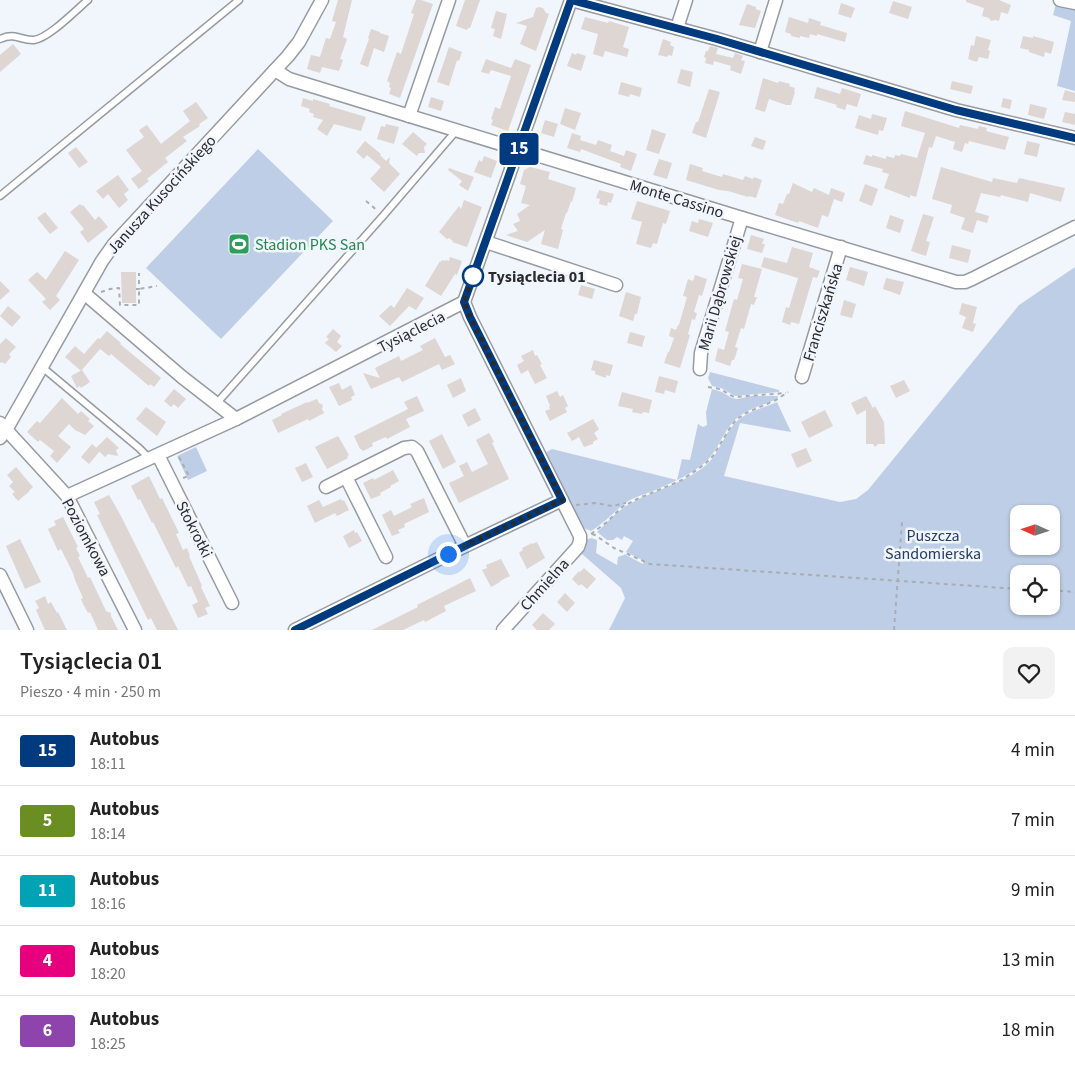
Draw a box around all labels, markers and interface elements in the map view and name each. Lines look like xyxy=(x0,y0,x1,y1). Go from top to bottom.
street label: Janusza Kusocińskiego xyxy=(102,130,221,259)
line badge: 15 xyxy=(496,133,542,165)
text: 15 xyxy=(509,136,529,161)
street label: Monte Cassino xyxy=(627,174,726,224)
sports icon: Stadion PKS San xyxy=(227,232,251,256)
street label: Marii Dąbrowskiej xyxy=(693,233,747,354)
place label: Stadion PKS San xyxy=(255,234,365,256)
street label: Franciszkańska xyxy=(798,261,848,364)
marker: Tysiąclecia 01 xyxy=(462,265,484,287)
place label: Tysiąclecia 01 xyxy=(488,266,586,288)
street label: Tysiąclecia xyxy=(374,306,449,358)
street label: Poziomkowa xyxy=(56,495,116,580)
street label: Stokrotki xyxy=(170,497,218,562)
north arrow xyxy=(1010,505,1060,555)
map controls xyxy=(1010,505,1060,615)
park label: Puszcza Sandomierska xyxy=(885,525,981,565)
your location xyxy=(436,542,461,567)
street label: Chmielna xyxy=(515,554,574,616)
button: locate xyxy=(1010,565,1060,615)
text: Tysiąclecia 01 xyxy=(20,644,162,679)
button: heart xyxy=(1003,647,1055,699)
text: Pieszo · 4 min · 250 m xyxy=(20,681,161,703)
text: Autobus xyxy=(90,726,159,753)
text: 4 min xyxy=(1011,737,1055,764)
text: 15 xyxy=(38,738,57,763)
text: 18:11 xyxy=(90,753,126,775)
text: Autobus xyxy=(90,796,159,823)
text: 7 min xyxy=(1011,807,1055,834)
text: 5 xyxy=(43,808,52,833)
text: 18:14 xyxy=(90,823,126,845)
text: Autobus xyxy=(90,866,159,893)
text: 9 min xyxy=(1011,877,1055,904)
text: 11 xyxy=(38,878,57,903)
text: 18:16 xyxy=(90,893,126,915)
text: Autobus xyxy=(90,936,159,963)
text: 13 min xyxy=(1001,947,1055,974)
text: 4 xyxy=(43,948,52,973)
text: 18:20 xyxy=(90,963,126,985)
text: Autobus xyxy=(90,1006,159,1033)
text: 18 min xyxy=(1001,1017,1055,1044)
text: 6 xyxy=(43,1018,52,1043)
text: 18:25 xyxy=(90,1033,126,1055)

